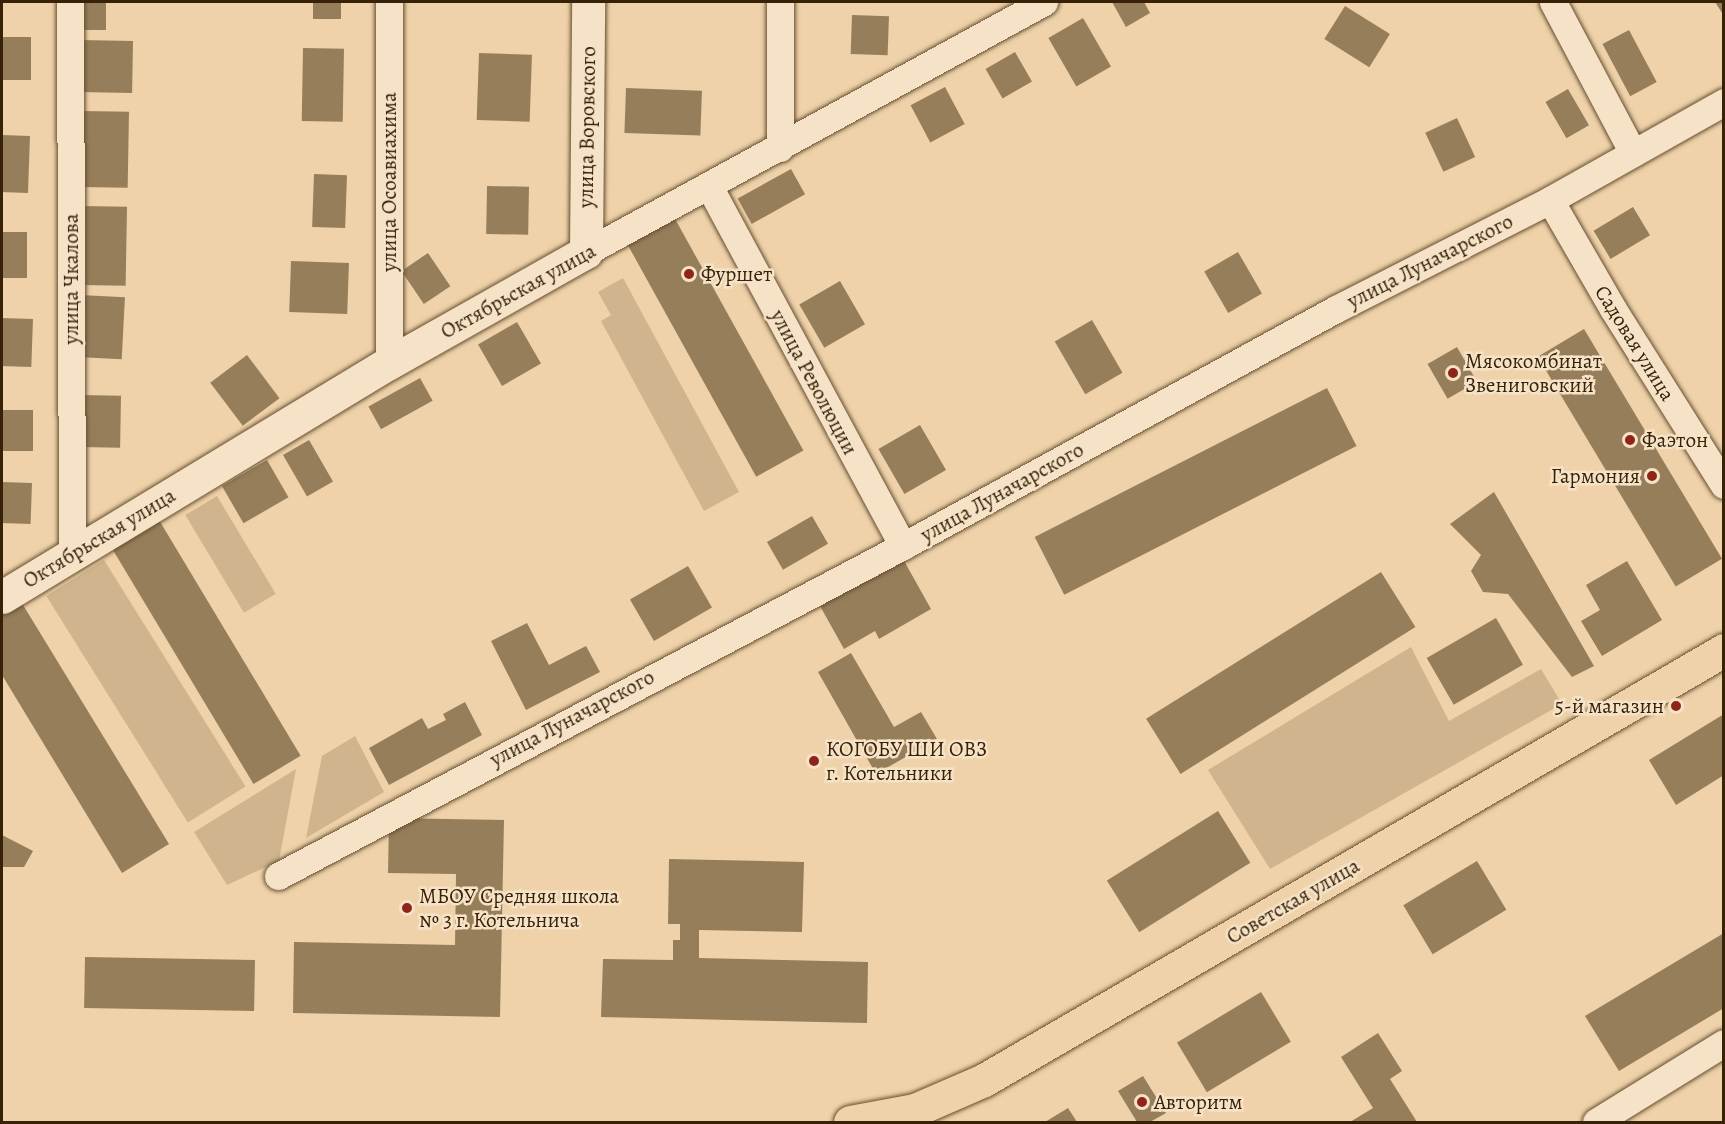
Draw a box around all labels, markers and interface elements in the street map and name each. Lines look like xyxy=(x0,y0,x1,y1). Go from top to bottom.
street label: улица Воровского xyxy=(573,46,601,208)
street label: улица Осоавиахима xyxy=(376,92,402,272)
street label: улица Луначарского xyxy=(1343,208,1517,314)
street label: улица Чкалова xyxy=(58,214,84,344)
street label: Октябрьская улица xyxy=(436,238,600,344)
place label: Фуршет xyxy=(701,261,772,287)
marker: Фуршет xyxy=(682,267,696,281)
street label: Садовая улица xyxy=(1590,281,1680,405)
street label: улица Революции xyxy=(765,305,863,459)
place label: Мясокомбинат Звениговский xyxy=(1465,348,1602,398)
marker: Мясокомбинат Звениговский xyxy=(1446,366,1460,380)
place label: Фаэтон xyxy=(1642,427,1708,453)
marker: Фаэтон xyxy=(1623,433,1637,447)
street label: улица Луначарского xyxy=(916,437,1088,547)
place label: Гармония xyxy=(1551,463,1640,489)
marker: Гармония xyxy=(1645,469,1659,483)
street label: Октябрьская улица xyxy=(18,483,180,593)
street label: улица Луначарского xyxy=(485,664,659,772)
place label: 5-й магазин xyxy=(1555,693,1664,719)
marker: 5-й магазин xyxy=(1669,699,1683,713)
place label: КОГОБУ ШИ ОВЗ г. Котельники xyxy=(826,736,987,786)
marker: КОГОБУ ШИ ОВЗ г. Котельники xyxy=(807,754,821,768)
street label: Советская улица xyxy=(1222,853,1364,949)
place label: МБОУ Средняя школа № 3 г. Котельнича xyxy=(419,883,619,933)
marker: МБОУ Средняя школа № 3 г. Котельнича xyxy=(400,901,414,915)
place label: Авторитм xyxy=(1154,1089,1243,1115)
marker: Авторитм xyxy=(1135,1095,1149,1109)

